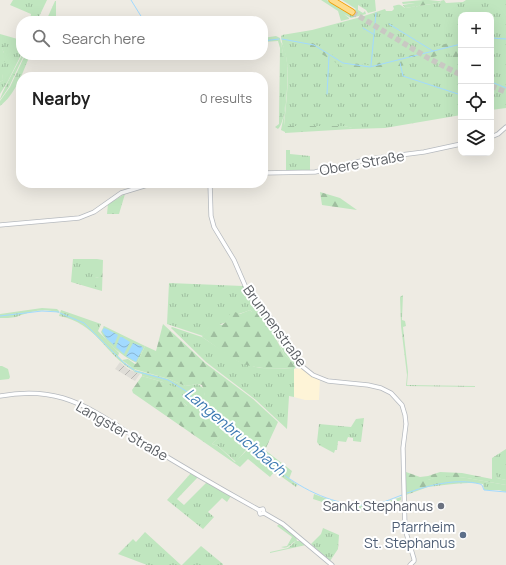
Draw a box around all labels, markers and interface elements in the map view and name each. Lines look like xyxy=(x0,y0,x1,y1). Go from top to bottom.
map controls xyxy=(458,12,494,156)
button: + xyxy=(458,12,494,48)
search box xyxy=(16,16,268,60)
icon: search xyxy=(30,27,52,49)
text: Search here xyxy=(62,28,145,49)
button: − xyxy=(458,48,494,84)
button: locate xyxy=(458,84,494,120)
text: Nearby xyxy=(32,87,90,110)
text: 0 results xyxy=(200,89,252,107)
button: layers xyxy=(458,120,494,156)
street label: Obere Straße xyxy=(318,146,406,179)
street label: Brunnenstraße xyxy=(239,281,312,370)
water label: Langenbruchbach xyxy=(180,383,291,481)
street label: Langster Straße xyxy=(73,396,172,465)
place label: Sankt Stephanus xyxy=(323,496,433,515)
marker: Sankt Stephanus xyxy=(436,501,446,511)
place label: Pfarrheim St. Stephanus xyxy=(364,517,455,552)
marker: Pfarrheim St. Stephanus xyxy=(458,530,468,540)

